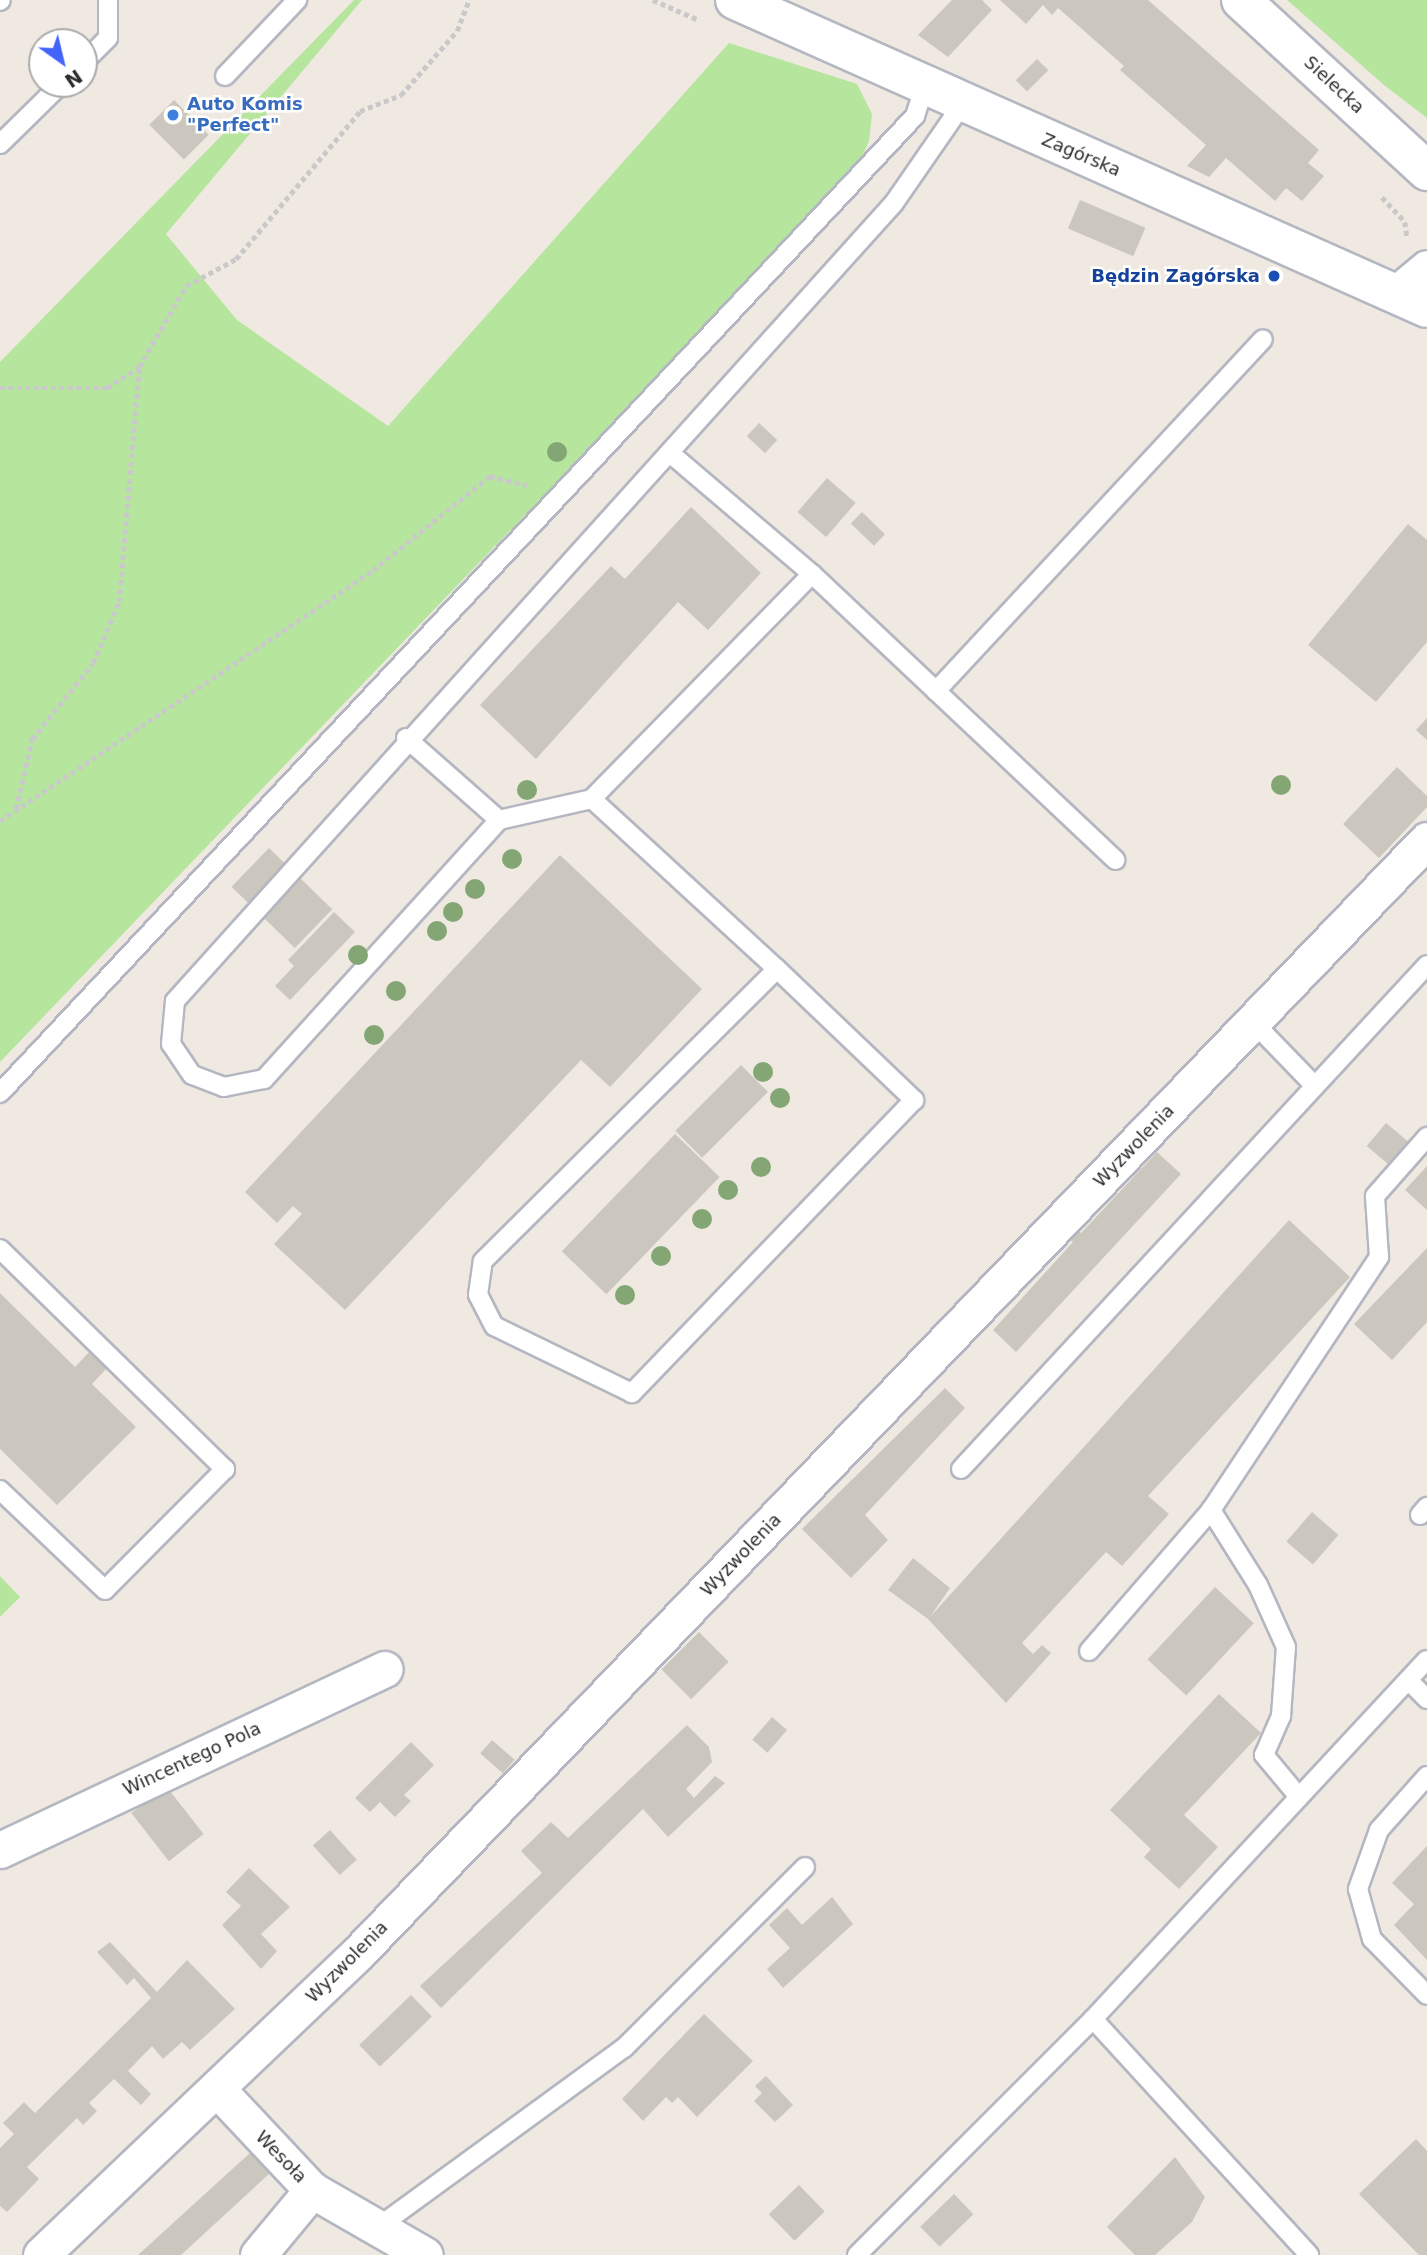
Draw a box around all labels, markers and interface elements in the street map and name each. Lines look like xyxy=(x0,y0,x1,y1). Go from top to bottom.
north arrow xyxy=(28,28,98,98)
street label: Sielecka xyxy=(1299,52,1369,118)
text: N xyxy=(61,65,86,92)
place label: Auto Komis "Perfect" xyxy=(187,94,303,136)
marker: Auto Komis "Perfect" xyxy=(165,107,181,123)
street label: Zagórska xyxy=(1038,129,1124,181)
place label: Będzin Zagórska xyxy=(1091,265,1260,287)
marker: Będzin Zagórska xyxy=(1266,268,1282,284)
street label: Wyzwolenia xyxy=(1089,1100,1179,1192)
street label: Wyzwolenia xyxy=(696,1509,786,1601)
street label: Wincentego Pola xyxy=(120,1718,264,1800)
street label: Wyzwolenia xyxy=(302,1917,392,2007)
street label: Wesoła xyxy=(251,2126,311,2188)

